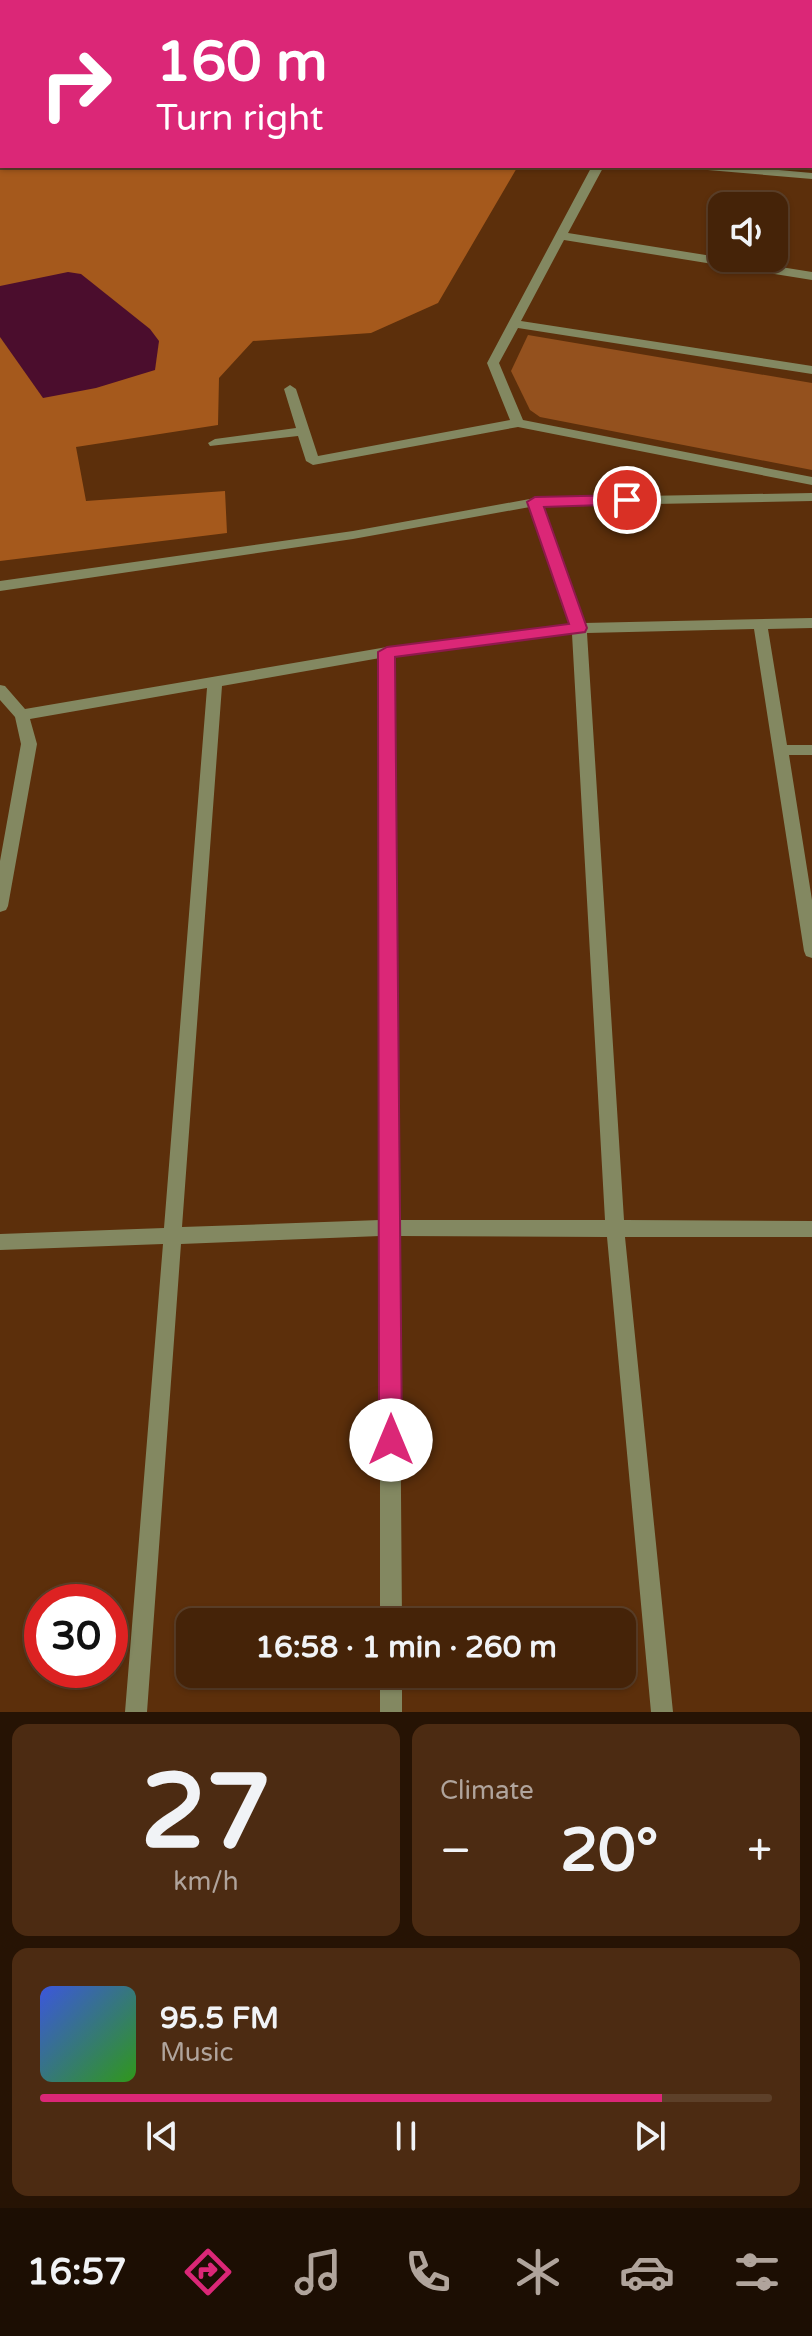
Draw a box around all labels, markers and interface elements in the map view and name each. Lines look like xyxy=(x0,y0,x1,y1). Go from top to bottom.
text: 160 m xyxy=(156,29,327,96)
icon: right xyxy=(24,32,128,136)
text: Turn right xyxy=(156,97,323,140)
map controls xyxy=(708,192,788,272)
button: sound xyxy=(708,192,788,272)
pin xyxy=(593,466,661,534)
icon: arrive xyxy=(605,478,649,522)
position arrow xyxy=(349,1398,433,1482)
speed limit sign: 30 xyxy=(24,1584,128,1688)
text: 16:58 · 1 min · 260 m xyxy=(255,1629,557,1666)
text: 27 xyxy=(141,1751,271,1876)
text: Climate xyxy=(440,1775,534,1806)
text: 20° xyxy=(560,1815,658,1887)
text: − xyxy=(440,1825,471,1878)
text: + xyxy=(747,1825,772,1878)
text: km/h xyxy=(173,1866,239,1897)
text: 95.5 FM xyxy=(160,2000,279,2037)
text: Music xyxy=(160,2037,233,2068)
icon: previous xyxy=(140,2114,184,2158)
icon: pause xyxy=(384,2114,428,2158)
icon: next xyxy=(628,2114,672,2158)
icon: directions xyxy=(180,2244,236,2300)
icon: music xyxy=(290,2244,346,2300)
icon: phone xyxy=(400,2244,456,2300)
icon: climate xyxy=(510,2244,566,2300)
icon: car xyxy=(619,2244,675,2300)
icon: filters xyxy=(729,2244,785,2300)
text: 16:57 xyxy=(27,2251,127,2294)

